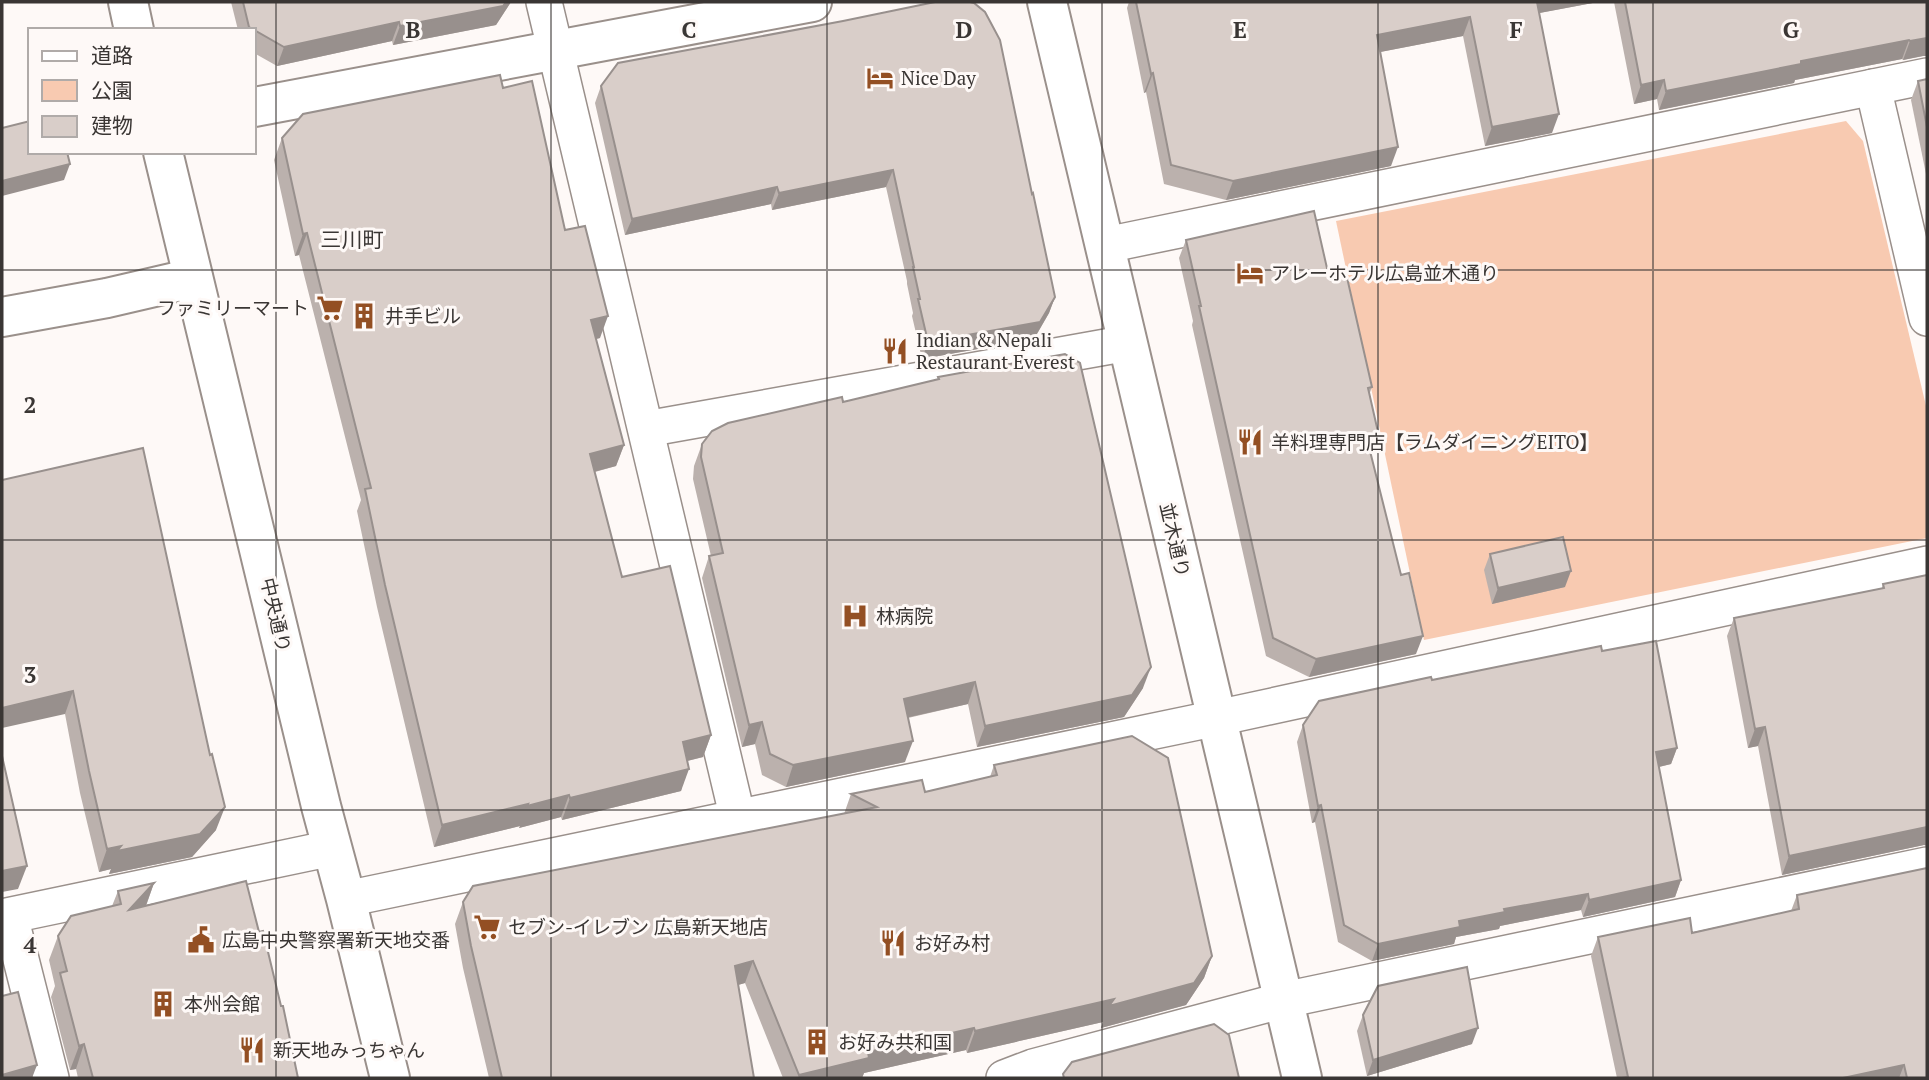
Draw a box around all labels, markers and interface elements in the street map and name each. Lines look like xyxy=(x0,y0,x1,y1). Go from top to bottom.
text: B xyxy=(406,14,421,45)
text: C xyxy=(682,14,697,45)
text: D xyxy=(956,14,973,45)
text: E xyxy=(1233,14,1247,45)
text: F xyxy=(1509,14,1523,45)
text: G xyxy=(1783,14,1800,45)
legend xyxy=(28,28,256,154)
text: 道路 xyxy=(91,41,133,69)
hotel icon: Nice Day xyxy=(865,63,895,93)
place label: Nice Day xyxy=(901,65,976,90)
text: 公園 xyxy=(91,76,133,104)
text: 建物 xyxy=(91,111,133,139)
district label: 三川町 xyxy=(321,225,384,253)
hotel icon: アレーホテル広島並木通り xyxy=(1235,258,1265,288)
place label: アレーホテル広島並木通り xyxy=(1271,260,1499,285)
supermarket icon: ファミリーマート xyxy=(315,293,345,323)
place label: ファミリーマート xyxy=(157,295,309,320)
building icon: 井手ビル xyxy=(349,301,379,331)
place label: 井手ビル xyxy=(385,303,461,328)
place label: Indian & Nepali Restaurant Everest xyxy=(916,327,1075,374)
restaurant icon: Indian & Nepali Restaurant Everest xyxy=(880,336,910,366)
text: 2 xyxy=(24,389,37,420)
restaurant icon: 羊料理専門店【ラムダイニングEITO】 xyxy=(1235,427,1265,457)
place label: 羊料理専門店【ラムダイニングEITO】 xyxy=(1271,429,1599,454)
street label: 並木通り xyxy=(1155,500,1196,580)
street label: 中央通り xyxy=(256,575,297,655)
hospital icon: 林病院 xyxy=(840,601,870,631)
place label: 林病院 xyxy=(876,603,933,628)
text: 3 xyxy=(24,659,37,690)
supermarket icon: セブン-イレブン 広島新天地店 xyxy=(472,912,502,942)
place label: セブン-イレブン 広島新天地店 xyxy=(508,914,768,939)
public building icon: 広島中央警察署新天地交番 xyxy=(186,925,216,955)
place label: 広島中央警察署新天地交番 xyxy=(222,927,450,952)
restaurant icon: お好み村 xyxy=(878,928,908,958)
text: 4 xyxy=(24,929,37,960)
place label: お好み村 xyxy=(914,930,990,955)
building icon: 本州会館 xyxy=(148,989,178,1019)
place label: 本州会館 xyxy=(184,991,260,1016)
building icon: お好み共和国 xyxy=(802,1027,832,1057)
place label: お好み共和国 xyxy=(838,1029,952,1054)
restaurant icon: 新天地みっちゃん xyxy=(237,1035,267,1065)
place label: 新天地みっちゃん xyxy=(273,1037,425,1062)

